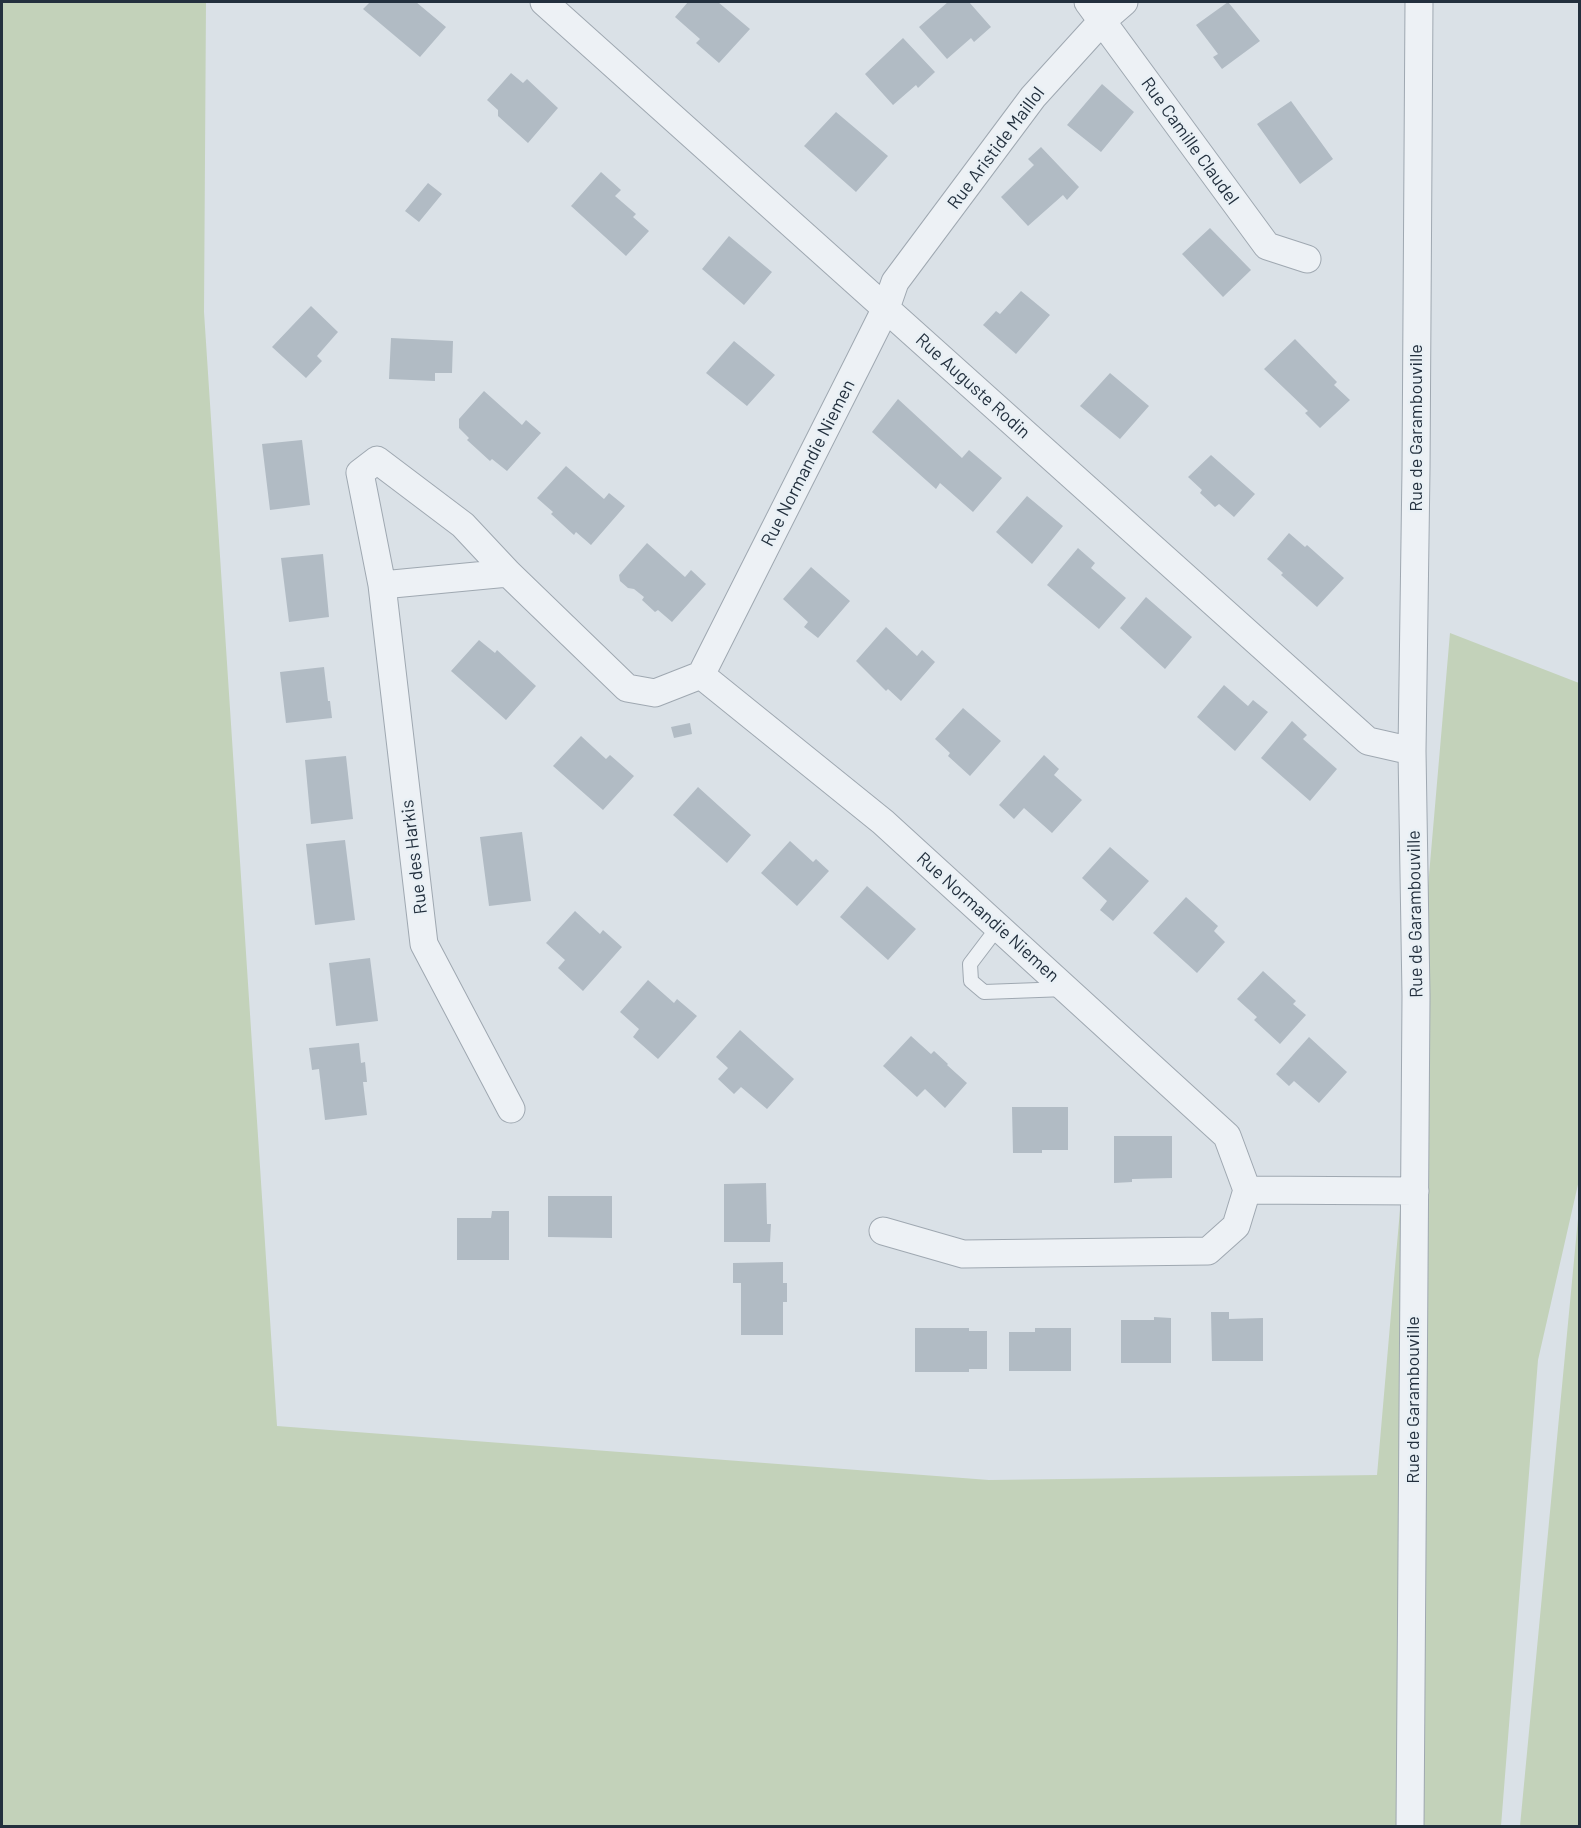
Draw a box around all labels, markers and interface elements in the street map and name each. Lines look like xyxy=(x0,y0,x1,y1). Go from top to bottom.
street label: Rue Camille Claudel xyxy=(1137,73,1243,209)
street label: Rue Aristide Maillol xyxy=(943,83,1049,213)
street label: Rue Auguste Rodin xyxy=(911,329,1035,443)
street label: Rue de Garambouville xyxy=(1405,344,1427,512)
street label: Rue Normandie Niemen xyxy=(757,376,859,550)
street label: Rue des Harkis xyxy=(396,799,432,915)
street label: Rue de Garambouville xyxy=(1403,830,1427,998)
street label: Rue Normandie Niemen xyxy=(912,847,1064,987)
street label: Rue de Garambouville xyxy=(1402,1316,1424,1484)

